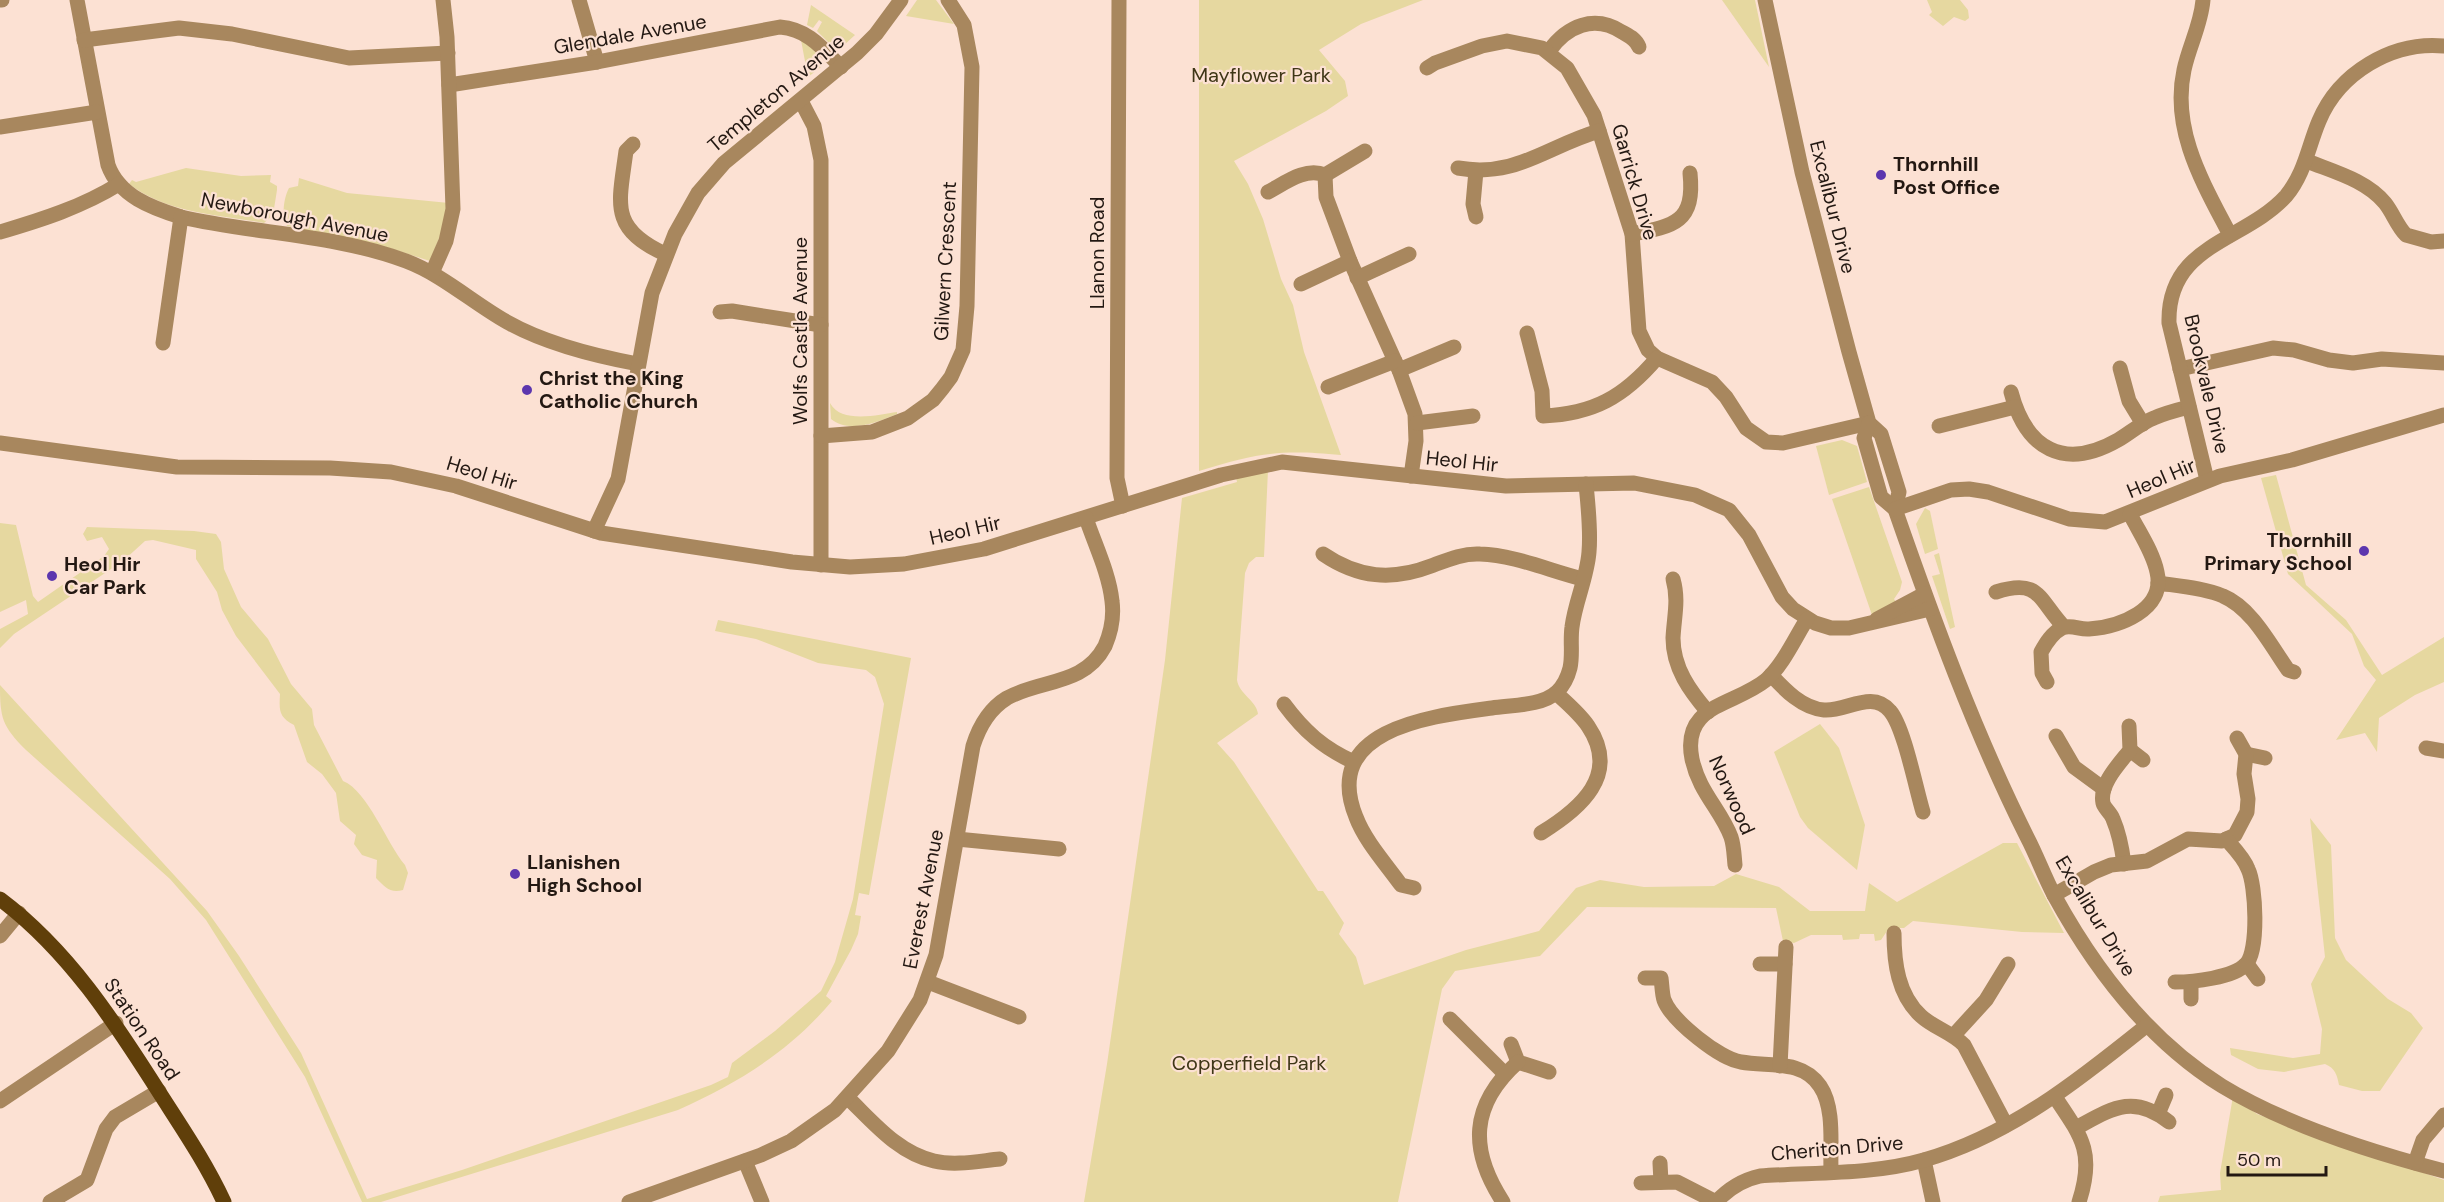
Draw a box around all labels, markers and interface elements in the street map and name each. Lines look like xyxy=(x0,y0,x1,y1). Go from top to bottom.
street label: Glendale Avenue xyxy=(551,8,709,60)
street label: Templeton Avenue xyxy=(702,28,850,158)
park label: Mayflower Park xyxy=(1191,62,1331,88)
street label: Garrick Drive xyxy=(1606,121,1664,243)
street label: Excalibur Drive xyxy=(1804,138,1862,276)
place label: Thornhill Post Office xyxy=(1893,151,2000,200)
marker: Thornhill Post Office xyxy=(1874,168,1888,182)
street label: Gilwern Crescent xyxy=(928,180,962,341)
street label: Newborough Avenue xyxy=(199,186,391,248)
street label: Llanon Road xyxy=(1084,197,1110,309)
street label: Wolfs Castle Avenue xyxy=(787,237,813,425)
street label: Brookvale Drive xyxy=(2178,312,2236,456)
place label: Christ the King Catholic Church xyxy=(539,365,698,414)
marker: Christ the King Catholic Church xyxy=(520,383,534,397)
street label: Heol Hir xyxy=(1425,444,1499,478)
street label: Heol Hir xyxy=(444,450,520,496)
street label: Heol Hir xyxy=(2123,452,2199,504)
street label: Heol Hir xyxy=(927,509,1003,551)
place label: Thornhill Primary School xyxy=(2204,527,2352,576)
marker: Thornhill Primary School xyxy=(2357,544,2371,558)
place label: Heol Hir Car Park xyxy=(64,551,147,600)
marker: Heol Hir Car Park xyxy=(45,569,59,583)
street label: Norwood xyxy=(1703,751,1761,839)
street label: Everest Avenue xyxy=(897,827,949,971)
place label: Llanishen High School xyxy=(527,849,642,898)
street label: Excalibur Drive xyxy=(2050,851,2142,981)
marker: Llanishen High School xyxy=(508,867,522,881)
street label: Station Road xyxy=(98,973,186,1085)
park label: Copperfield Park xyxy=(1172,1050,1326,1076)
street label: Cheriton Drive xyxy=(1770,1129,1904,1167)
scale bar xyxy=(2228,1139,2326,1177)
text: 50 m xyxy=(2237,1148,2281,1172)

